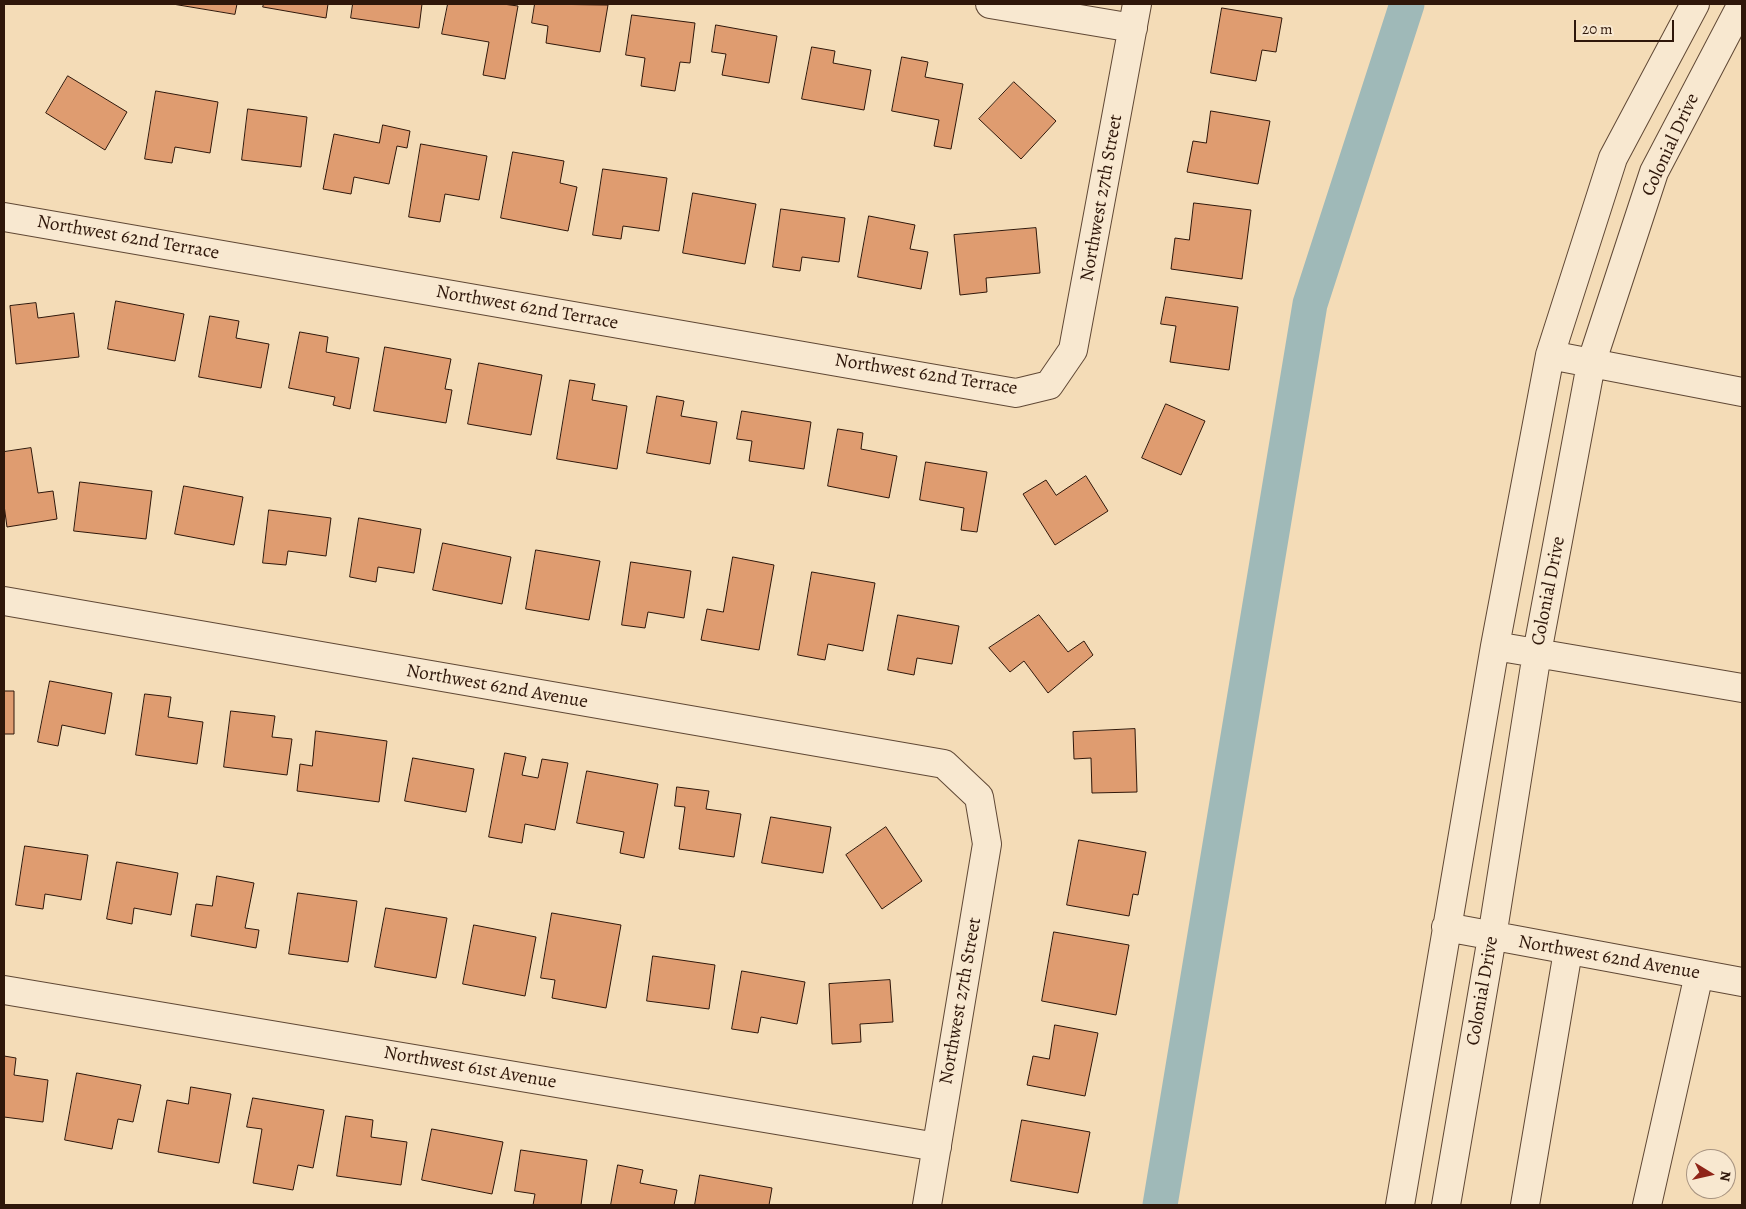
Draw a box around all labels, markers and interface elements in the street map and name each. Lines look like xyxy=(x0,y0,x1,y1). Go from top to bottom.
scale bar xyxy=(1576,10,1676,42)
text: 20 m xyxy=(1582,19,1613,39)
street label: Colonial Drive xyxy=(1637,90,1705,200)
street label: Northwest 27th Street xyxy=(1076,113,1128,283)
street label: Northwest 62nd Terrace xyxy=(35,211,221,265)
street label: Northwest 62nd Terrace xyxy=(434,281,620,335)
street label: Northwest 62nd Terrace xyxy=(833,349,1019,401)
street label: Colonial Drive xyxy=(1527,534,1571,648)
street label: Northwest 62nd Avenue xyxy=(404,660,590,714)
street label: Northwest 27th Street xyxy=(935,916,987,1086)
street label: Northwest 62nd Avenue xyxy=(1516,931,1702,985)
street label: Colonial Drive xyxy=(1462,934,1504,1048)
street label: Northwest 61st Avenue xyxy=(382,1042,558,1094)
north arrow xyxy=(1686,1149,1736,1199)
text: N xyxy=(1715,1170,1736,1183)

